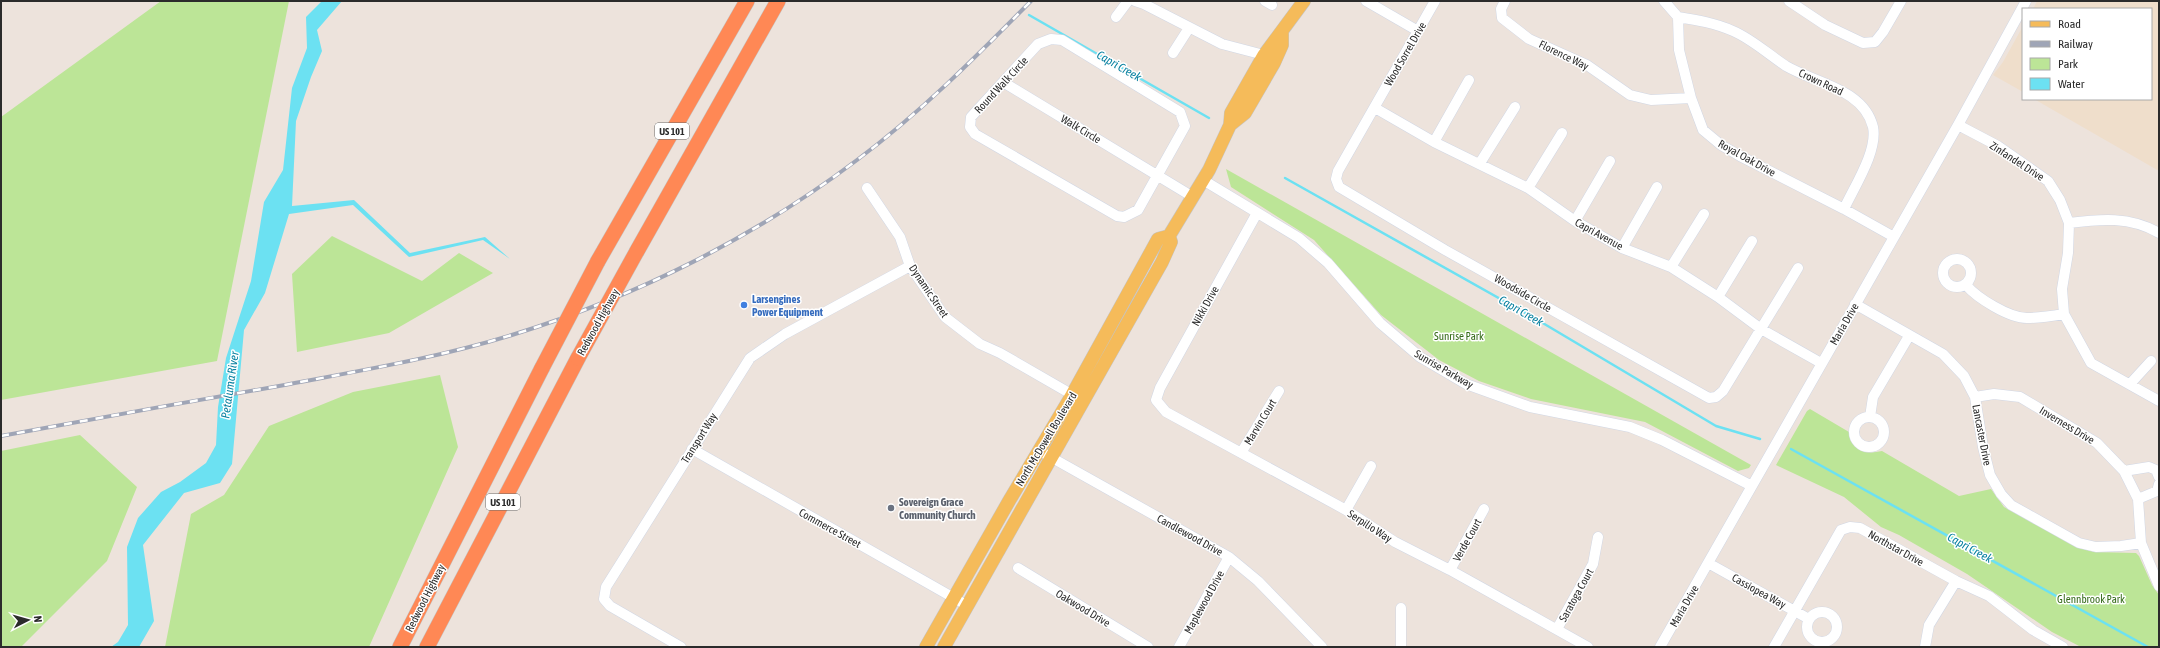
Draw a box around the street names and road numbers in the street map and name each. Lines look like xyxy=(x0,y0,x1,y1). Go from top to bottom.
street label: Wood Sorrel Drive xyxy=(1382,20,1428,88)
street label: Florence Way xyxy=(1537,38,1591,72)
street label: Round Walk Circle xyxy=(972,54,1030,116)
street label: Crown Road xyxy=(1797,66,1845,98)
street label: Walk Circle xyxy=(1059,112,1103,146)
road number: US 101 xyxy=(655,123,689,139)
street label: Royal Oak Drive xyxy=(1716,137,1778,179)
street label: Zinfandel Drive xyxy=(1988,139,2046,183)
street label: Capri Avenue xyxy=(1573,216,1625,252)
street label: Dynamic Street xyxy=(907,262,951,320)
street label: Woodside Circle xyxy=(1492,272,1554,314)
street label: Nikki Drive xyxy=(1189,284,1221,328)
street label: Redwood Highway xyxy=(575,286,621,357)
street label: Maria Drive xyxy=(1827,301,1861,347)
street label: Sunrise Parkway xyxy=(1412,347,1476,391)
street label: North McDowell Boulevard xyxy=(1013,390,1079,488)
street label: Marvin Court xyxy=(1242,397,1278,447)
street label: Lancaster Drive xyxy=(1970,403,1994,467)
street label: Inverness Drive xyxy=(2037,404,2097,446)
street label: Transport Way xyxy=(679,410,719,465)
road number: US 101 xyxy=(486,494,520,510)
street label: Commerce Street xyxy=(797,506,863,550)
street label: Serpilio Way xyxy=(1346,507,1395,545)
street label: Candlewood Drive xyxy=(1155,512,1225,558)
street label: Verde Court xyxy=(1450,517,1484,563)
street label: Northstar Drive xyxy=(1866,528,1926,568)
street label: Redwood Highway xyxy=(403,562,447,634)
street label: Saratoga Court xyxy=(1556,566,1596,624)
street label: Maplewood Drive xyxy=(1182,568,1226,636)
street label: Cassiopea Way xyxy=(1730,571,1788,611)
street label: Maria Drive xyxy=(1667,583,1701,629)
street label: Oakwood Drive xyxy=(1054,587,1112,629)

